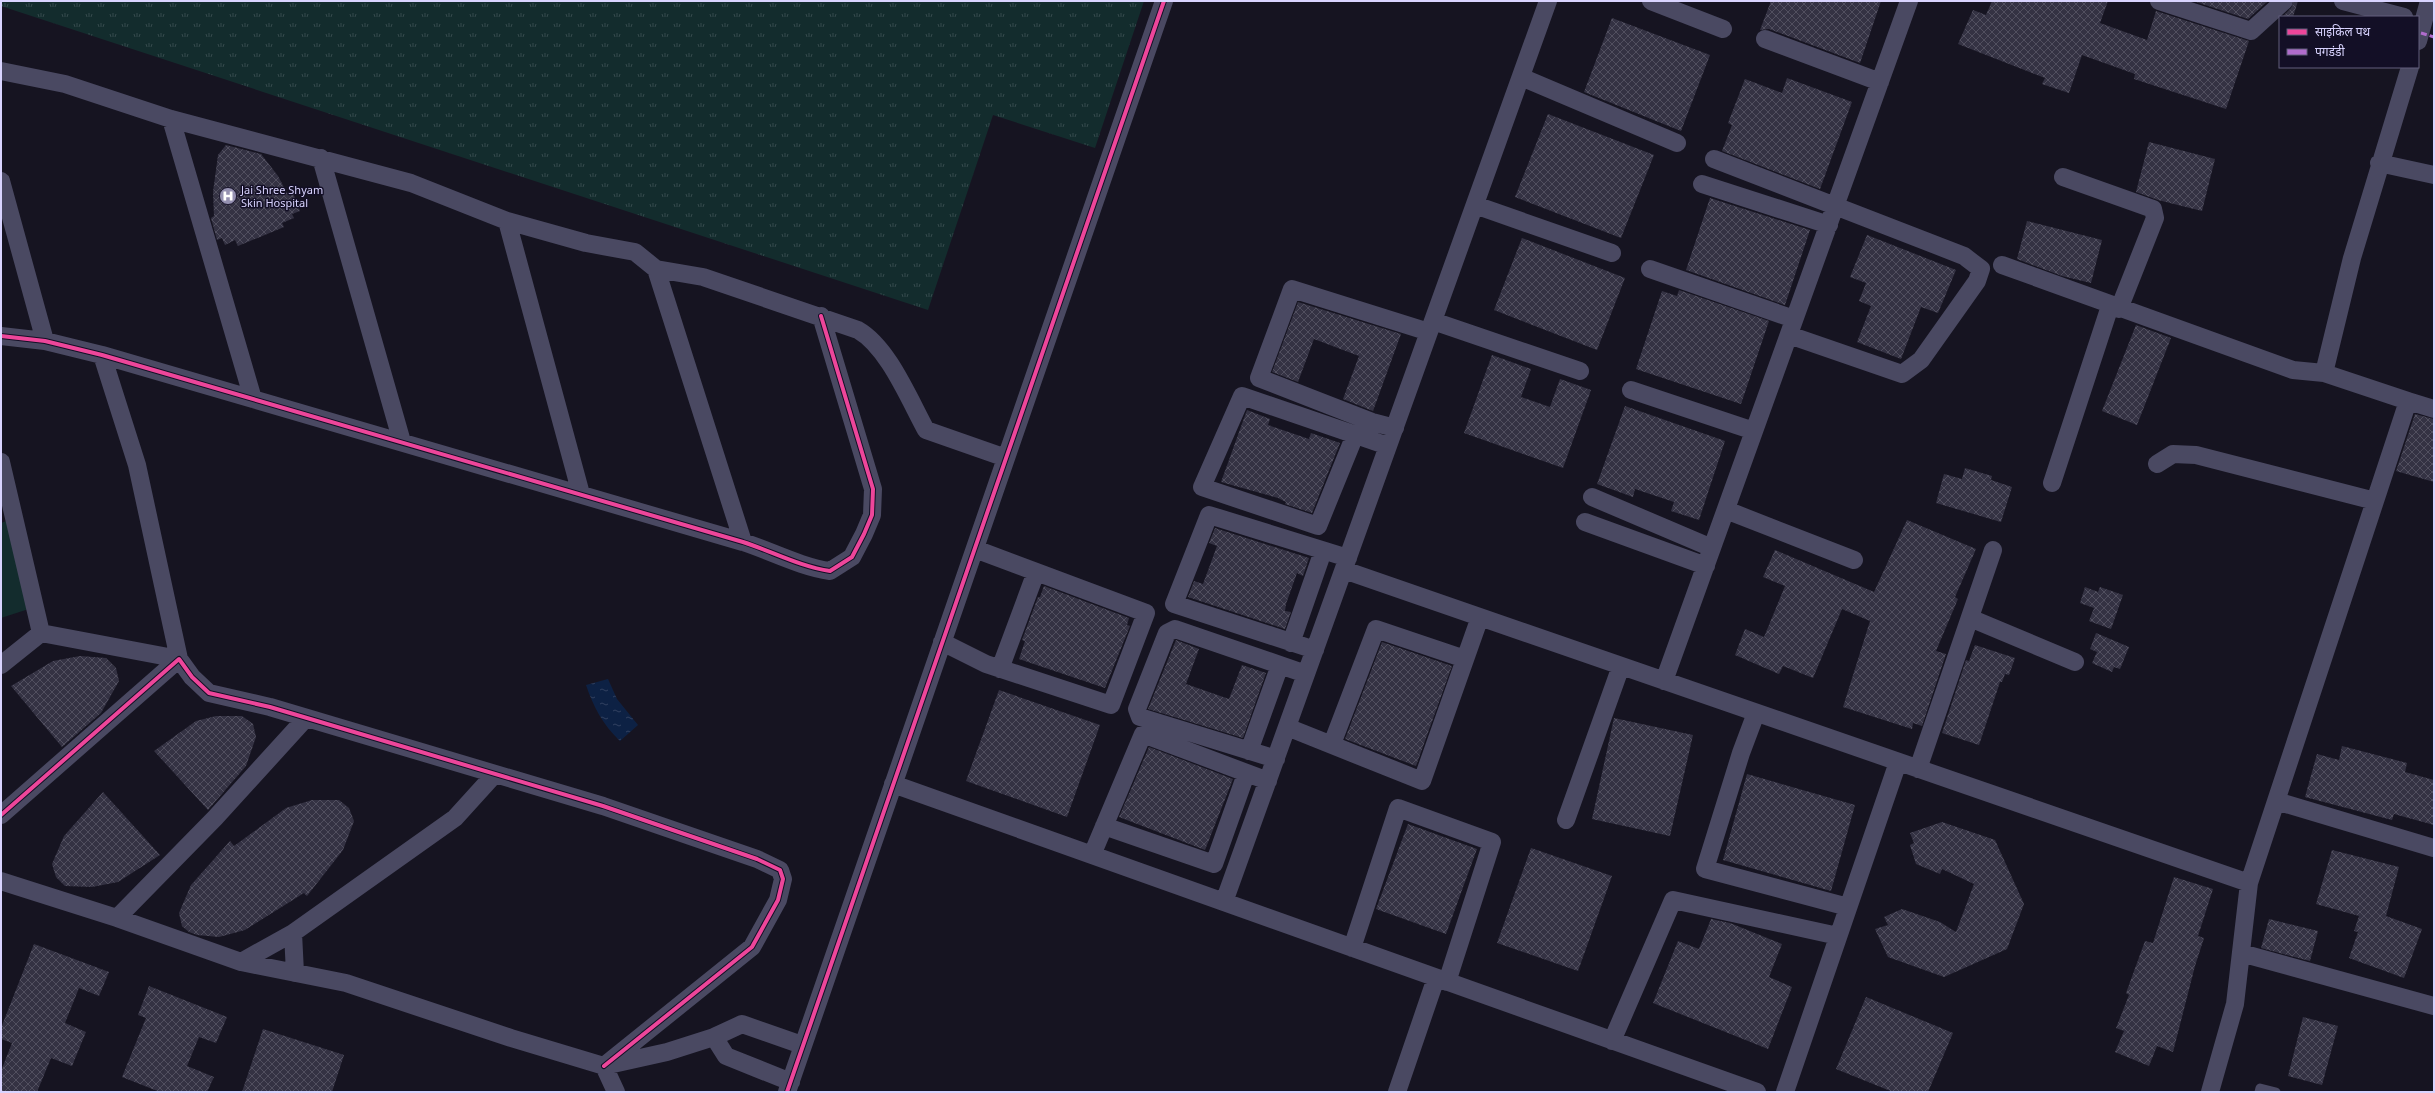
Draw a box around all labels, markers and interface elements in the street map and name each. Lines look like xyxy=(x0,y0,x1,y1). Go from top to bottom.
legend xyxy=(2279,16,2419,68)
text: साइकिल पथ xyxy=(2315,23,2371,40)
text: पगडंडी xyxy=(2315,43,2345,60)
place label: Jai Shree Shyam Skin Hospital xyxy=(240,182,323,210)
hospital icon: Jai Shree Shyam Skin Hospital xyxy=(218,186,238,206)

